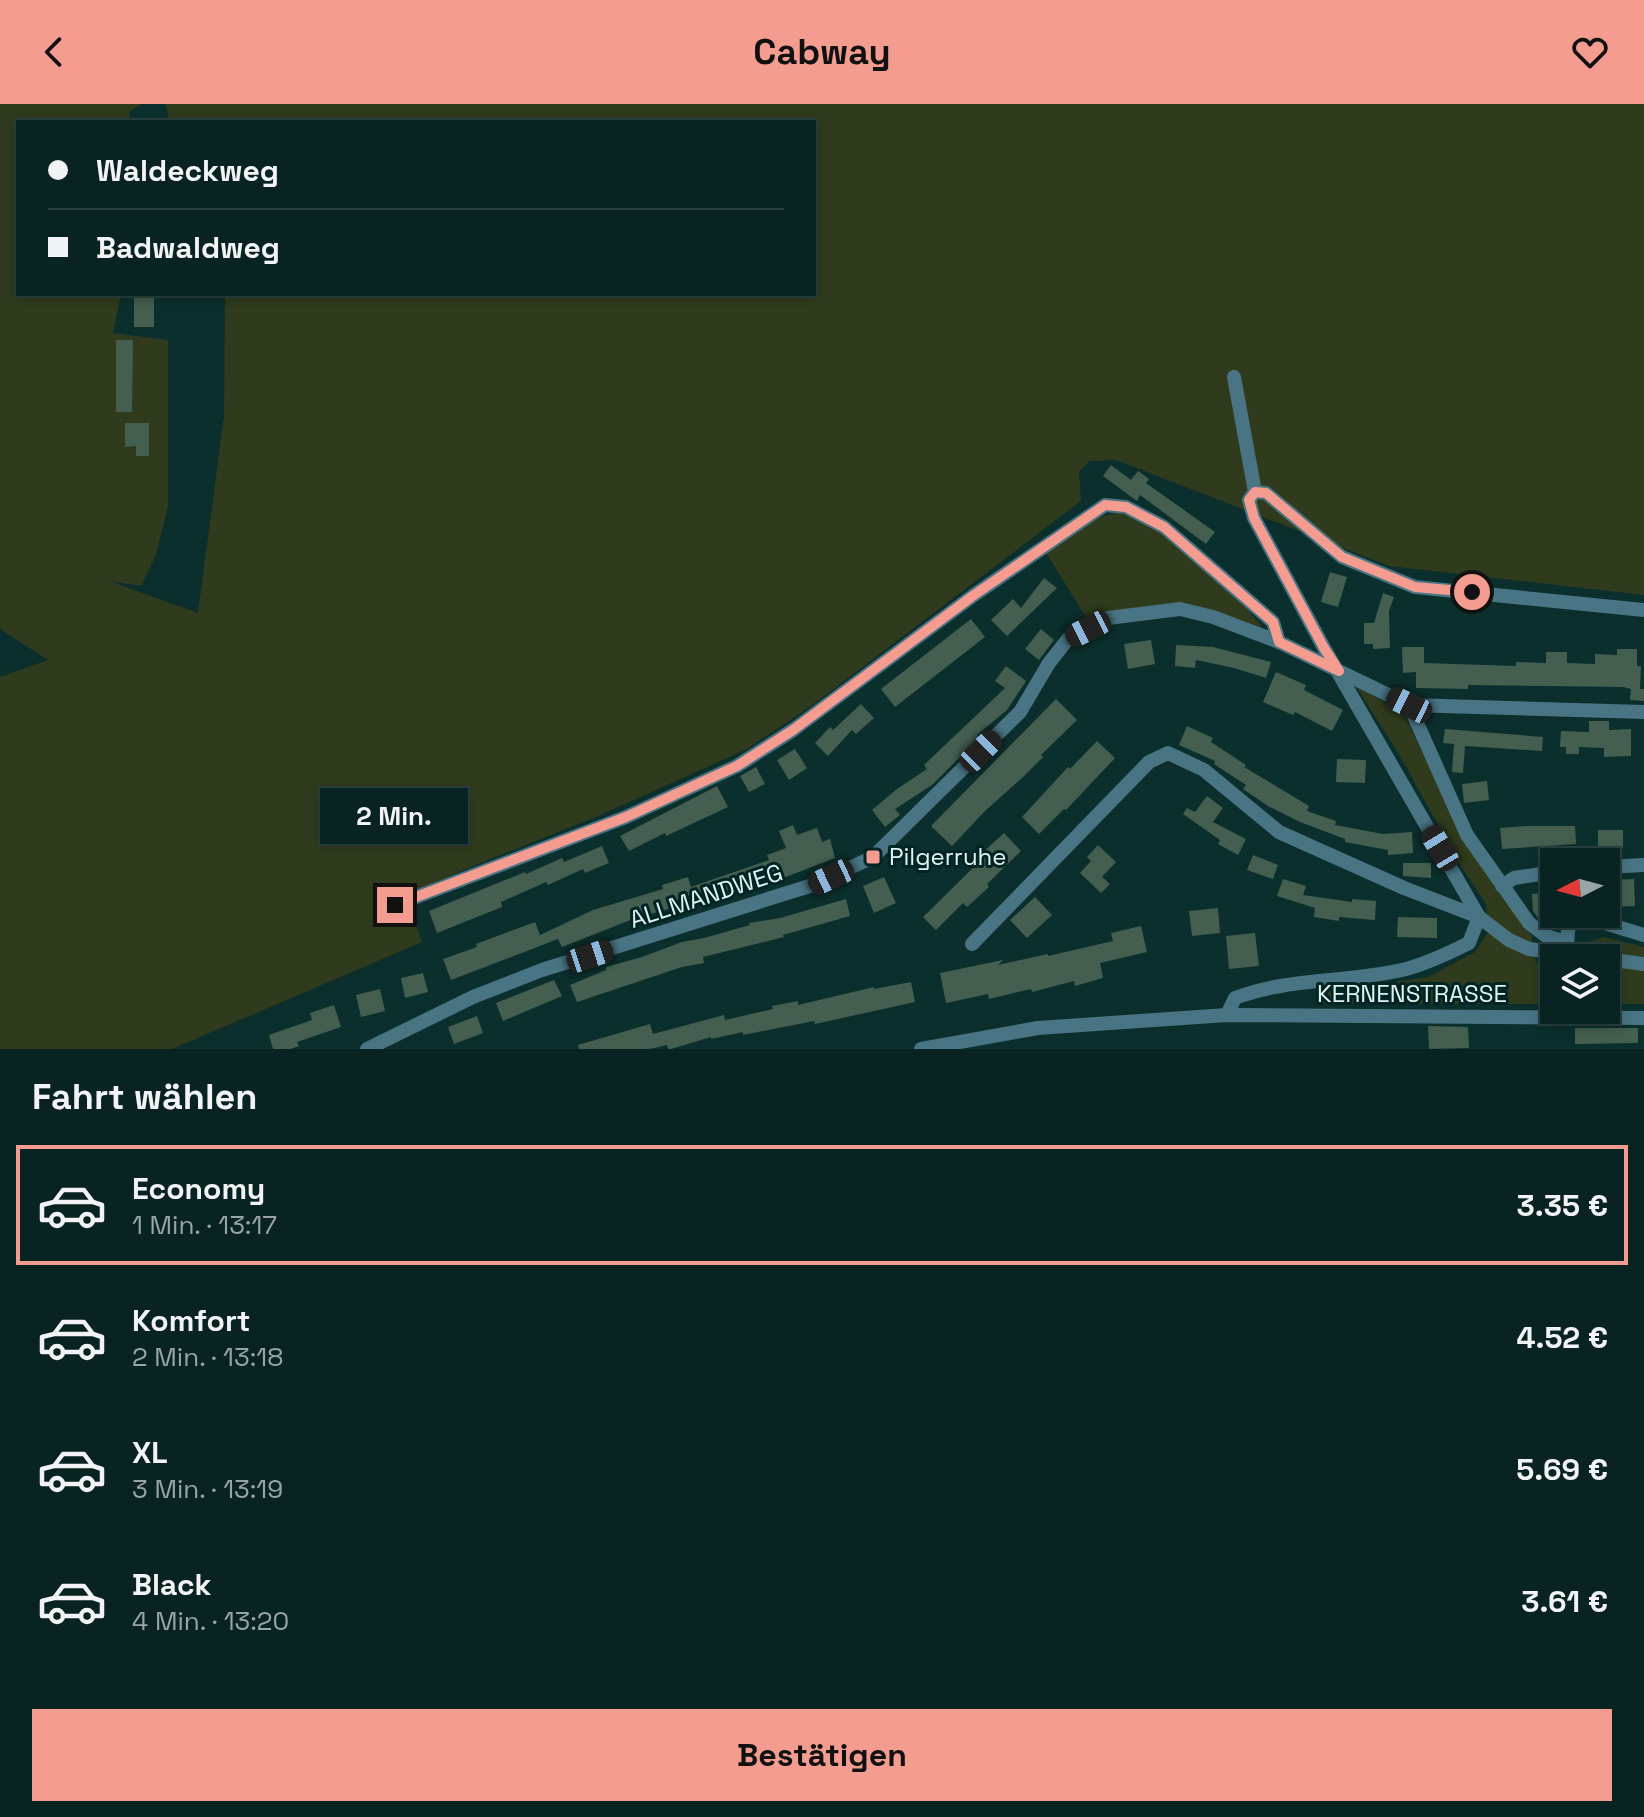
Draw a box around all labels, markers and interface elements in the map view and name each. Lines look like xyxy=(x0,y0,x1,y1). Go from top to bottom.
text: Cabway xyxy=(753,29,891,75)
icon: back xyxy=(32,30,76,74)
icon: heart xyxy=(1568,30,1612,74)
text: Waldeckweg xyxy=(96,151,279,190)
text: Badwaldweg xyxy=(96,228,280,267)
route start xyxy=(1454,574,1490,610)
car xyxy=(1061,607,1115,651)
car xyxy=(1382,684,1436,726)
car xyxy=(956,726,1006,776)
callout: 2 Min. xyxy=(321,789,469,845)
text: 2 Min. xyxy=(356,799,432,833)
car xyxy=(1417,821,1463,875)
place label: Pilgerruhe xyxy=(889,841,1007,872)
marker: Pilgerruhe xyxy=(864,848,882,866)
north arrow xyxy=(1540,848,1620,928)
map controls xyxy=(1540,848,1620,1024)
street label: ALLMANDWEG xyxy=(625,856,786,935)
car xyxy=(804,856,858,898)
route end xyxy=(377,887,413,923)
car xyxy=(563,937,617,975)
button: layers xyxy=(1540,944,1620,1024)
street label: KERNENSTRASSE xyxy=(1317,978,1507,1009)
text: Fahrt wählen xyxy=(32,1074,257,1120)
icon: car xyxy=(36,1169,108,1241)
text: Economy xyxy=(132,1169,265,1208)
text: 3.35 € xyxy=(1517,1186,1608,1225)
text: 1 Min. · 13:17 xyxy=(132,1208,277,1242)
icon: car xyxy=(36,1301,108,1373)
text: Komfort xyxy=(132,1301,250,1340)
text: 4.52 € xyxy=(1516,1318,1608,1357)
text: 2 Min. · 13:18 xyxy=(132,1340,283,1374)
icon: car xyxy=(36,1433,108,1505)
text: XL xyxy=(132,1433,168,1472)
text: 5.69 € xyxy=(1516,1450,1608,1489)
text: 3 Min. · 13:19 xyxy=(132,1472,283,1506)
icon: car xyxy=(36,1565,108,1637)
text: Black xyxy=(132,1565,211,1604)
text: 3.61 € xyxy=(1521,1582,1608,1621)
text: 4 Min. · 13:20 xyxy=(132,1604,289,1638)
button: Bestätigen xyxy=(32,1709,1612,1801)

